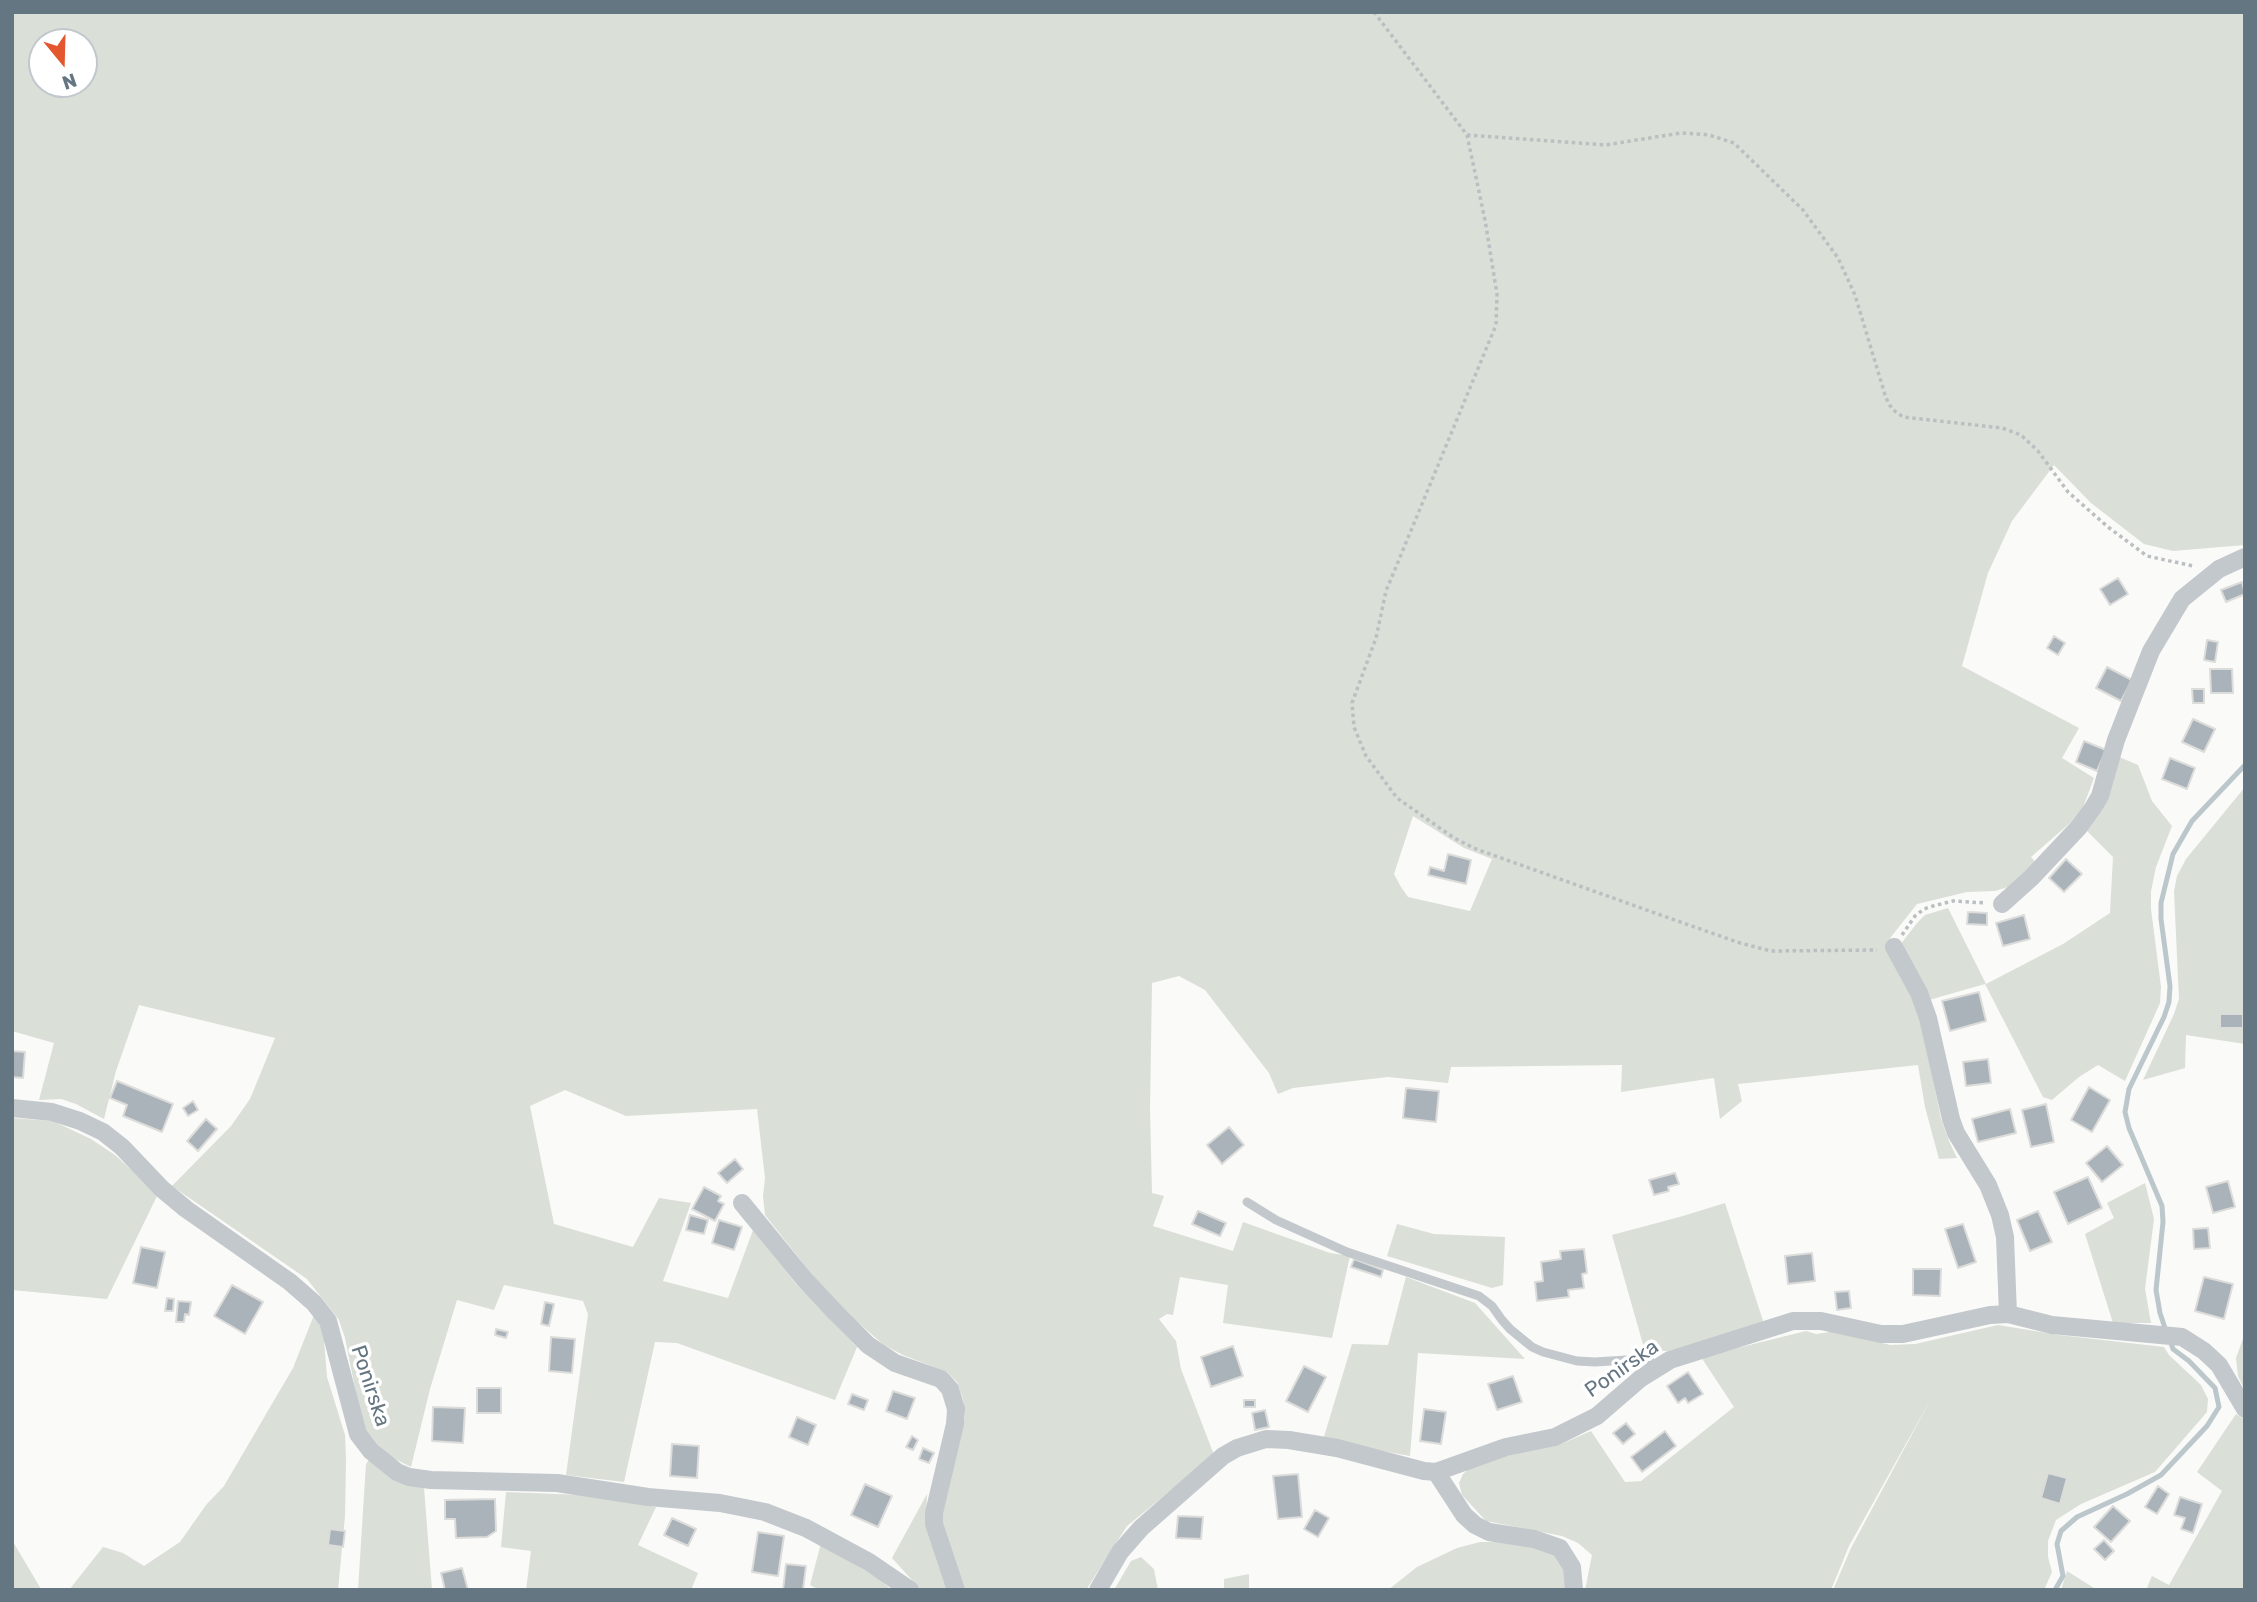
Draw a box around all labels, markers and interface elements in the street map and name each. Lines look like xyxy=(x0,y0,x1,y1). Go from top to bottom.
north arrow xyxy=(28,28,98,98)
text: N xyxy=(59,68,80,95)
street label: Ponirska xyxy=(1580,1335,1664,1403)
street label: Ponirska xyxy=(345,1342,395,1430)

